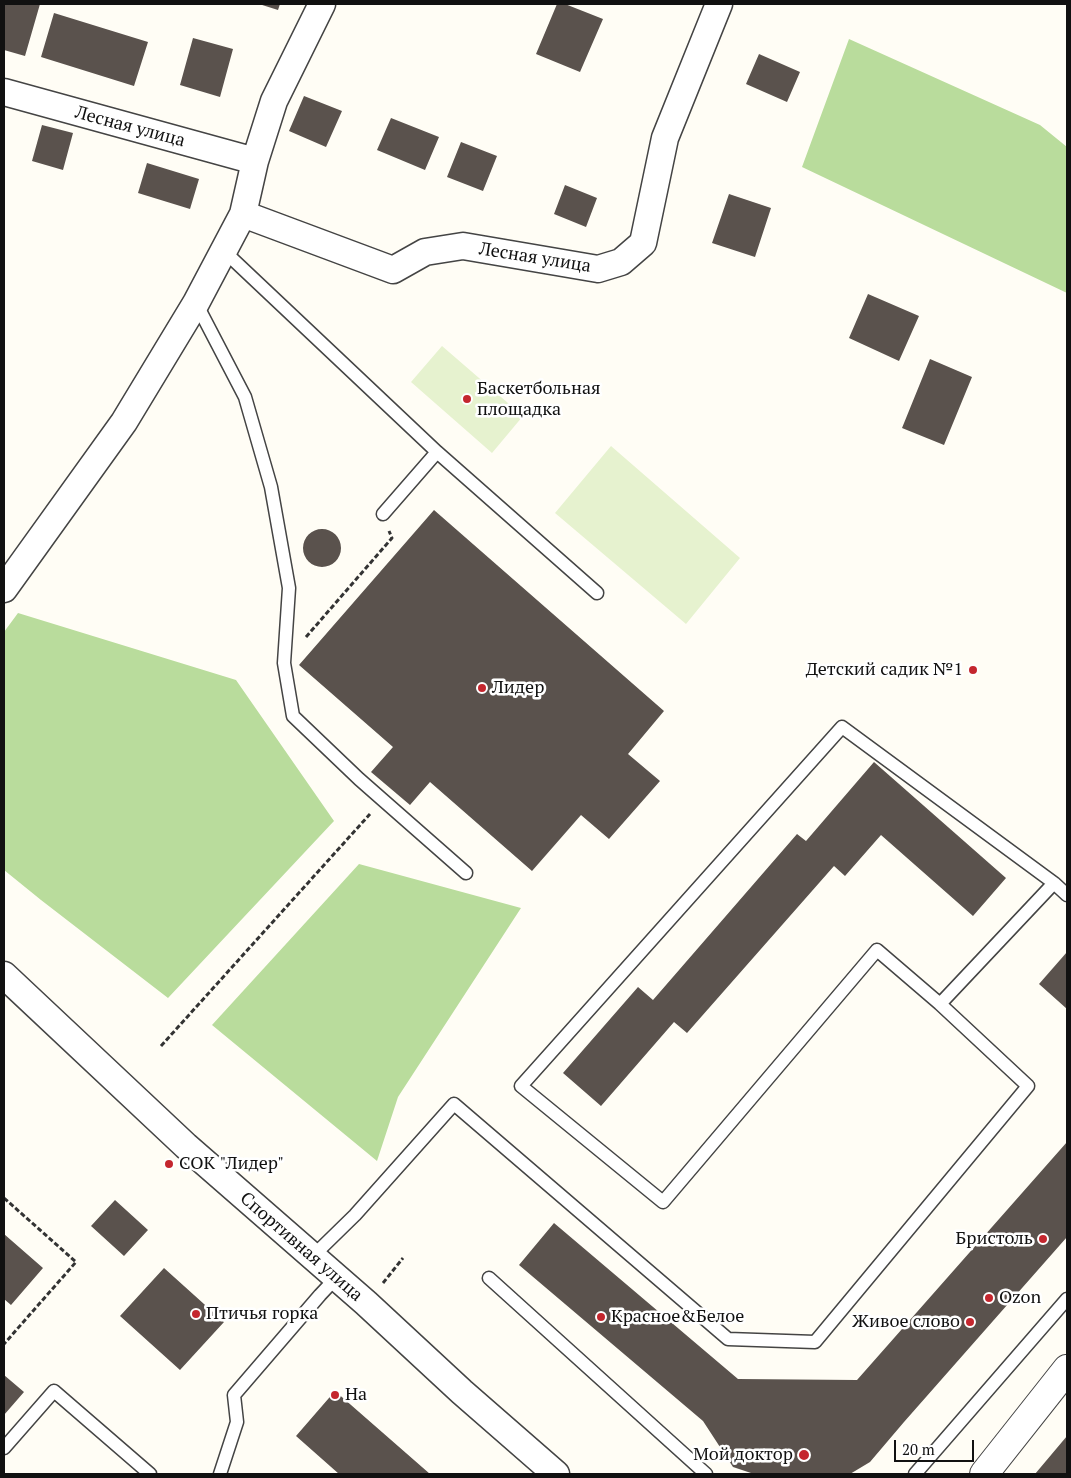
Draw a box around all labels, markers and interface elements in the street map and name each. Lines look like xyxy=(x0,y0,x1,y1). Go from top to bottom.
street label: Лесная улица xyxy=(73,102,187,152)
street label: Лесная улица xyxy=(478,239,592,277)
place label: Баскетбольная площадка xyxy=(477,378,601,420)
marker: Баскетбольная площадка xyxy=(461,393,473,405)
place label: Детский садик №1 xyxy=(806,659,963,681)
marker: Детский садик №1 xyxy=(967,664,979,676)
place label: Лидер xyxy=(492,677,544,699)
marker: Лидер xyxy=(476,682,488,694)
place label: СОК "Лидер" xyxy=(179,1153,284,1175)
marker: СОК "Лидер" xyxy=(163,1158,175,1170)
street label: Спортивная улица xyxy=(235,1188,367,1306)
place label: Бристоль xyxy=(956,1228,1033,1250)
marker: Бристоль xyxy=(1037,1233,1049,1245)
place label: Ozon xyxy=(999,1287,1041,1309)
marker: Ozon xyxy=(983,1292,995,1304)
place label: Птичья горка xyxy=(206,1303,318,1325)
place label: Красное&Белое xyxy=(611,1306,744,1328)
marker: Птичья горка xyxy=(190,1308,202,1320)
marker: Красное&Белое xyxy=(595,1311,607,1323)
place label: Живое слово xyxy=(852,1311,960,1333)
marker: Живое слово xyxy=(964,1316,976,1328)
place label: На xyxy=(345,1384,367,1406)
marker: На xyxy=(329,1389,341,1401)
scale bar xyxy=(896,1430,976,1462)
text: 20 m xyxy=(902,1439,935,1459)
place label: Мой доктор xyxy=(693,1444,793,1466)
marker: Мой доктор xyxy=(797,1448,811,1462)

